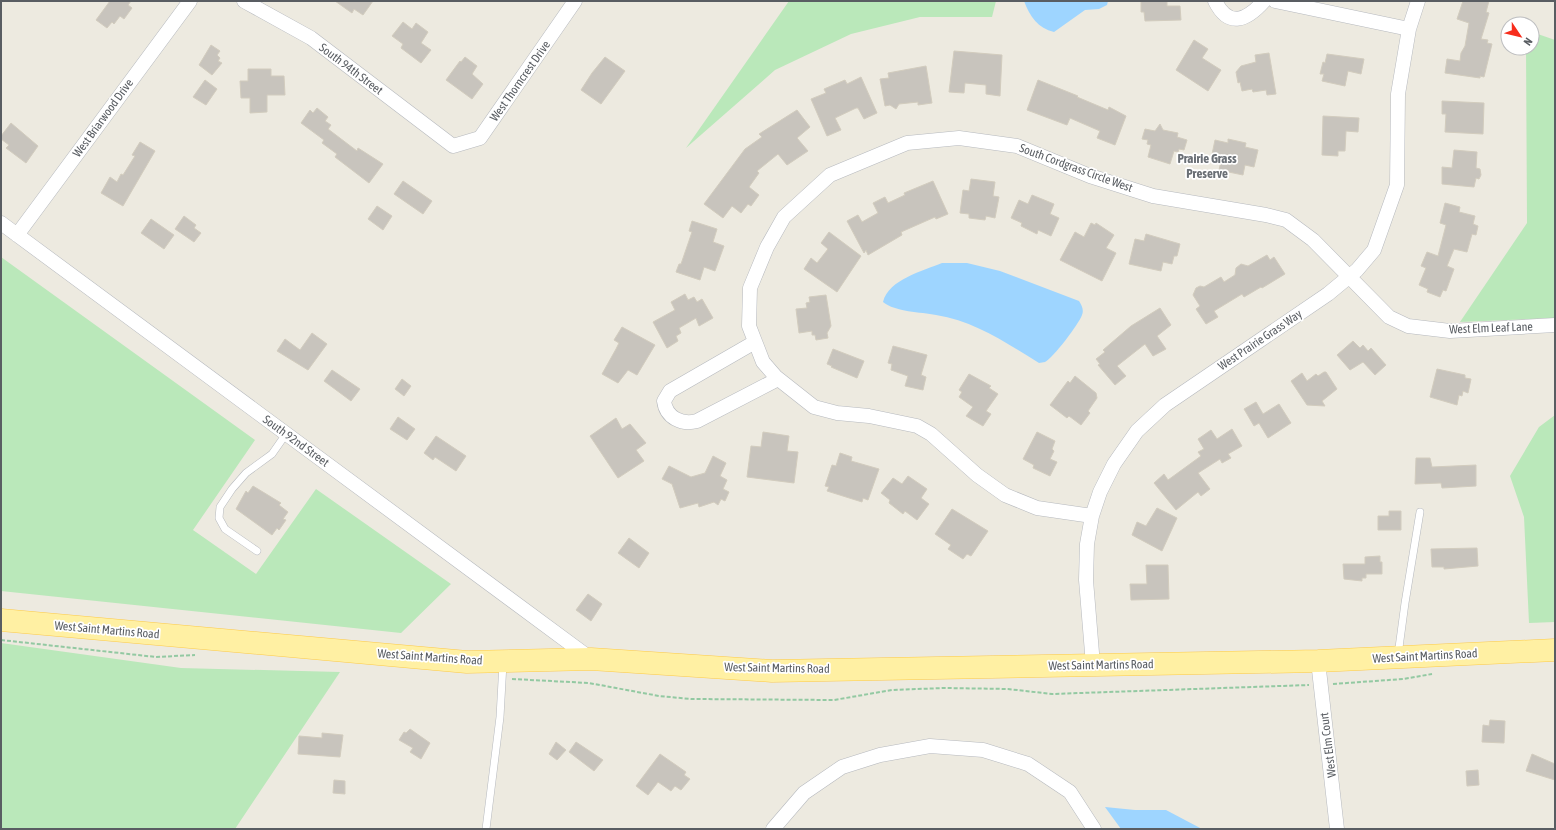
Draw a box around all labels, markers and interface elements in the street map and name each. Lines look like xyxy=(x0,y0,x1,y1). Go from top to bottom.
north arrow xyxy=(1500,16,1540,56)
text: N xyxy=(1521,36,1535,48)
street label: West Thorncrest Drive xyxy=(487,38,553,124)
street label: South 94th Street xyxy=(316,41,386,98)
street label: West Briarwood Drive xyxy=(70,76,136,160)
street label: South Cordgrass Circle West xyxy=(1017,141,1135,195)
district label: Prairie Grass Preserve xyxy=(1177,151,1237,181)
street label: West Prairie Grass Way xyxy=(1215,307,1305,373)
street label: West Elm Leaf Lane xyxy=(1449,320,1533,336)
street label: South 92nd Street xyxy=(260,412,332,470)
street label: West Saint Martins Road xyxy=(54,618,160,642)
street label: West Saint Martins Road xyxy=(377,646,483,668)
street label: West Saint Martins Road xyxy=(1372,646,1478,666)
street label: West Saint Martins Road xyxy=(1048,657,1154,673)
street label: West Saint Martins Road xyxy=(724,660,830,676)
street label: West Elm Court xyxy=(1317,711,1339,778)

